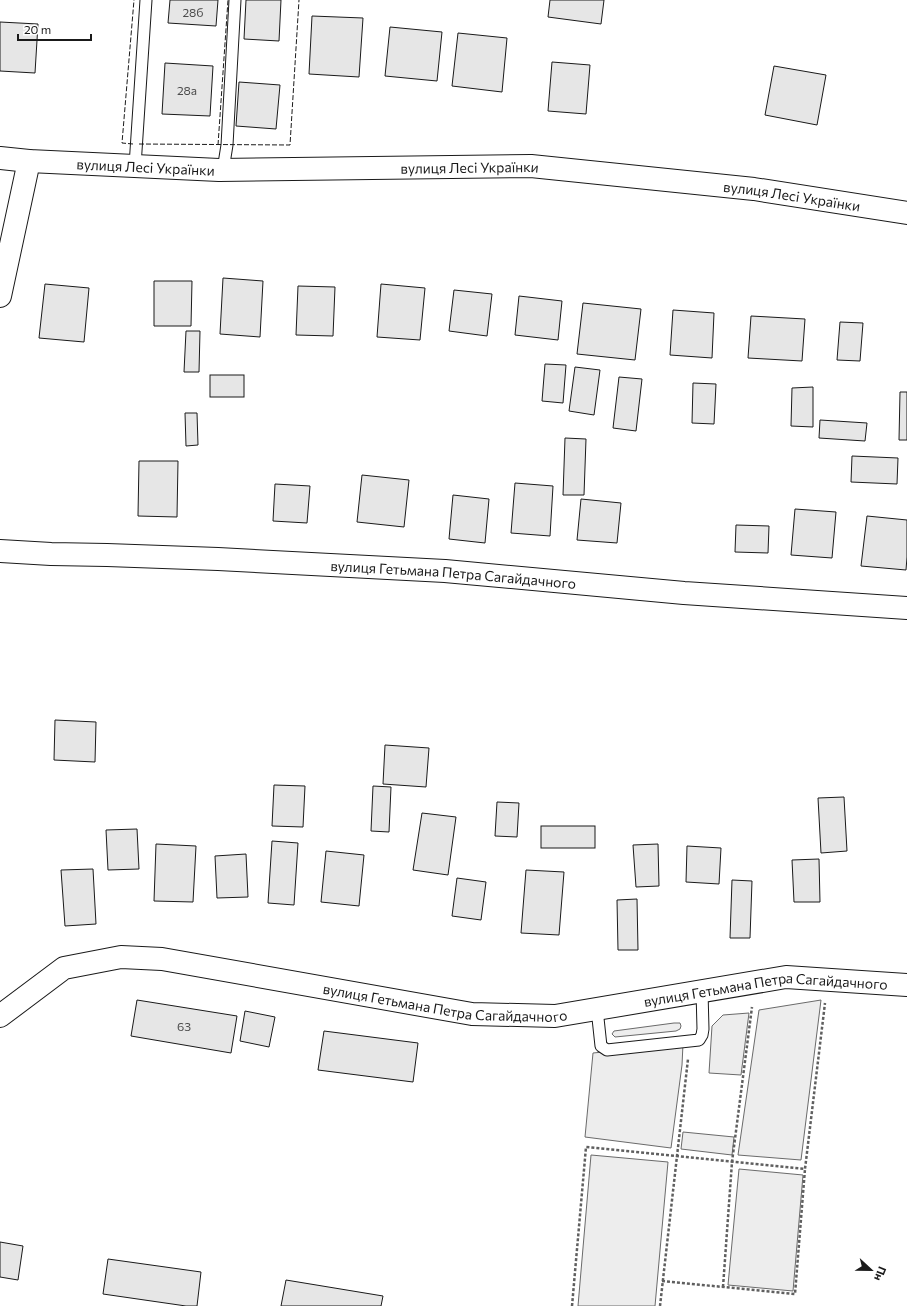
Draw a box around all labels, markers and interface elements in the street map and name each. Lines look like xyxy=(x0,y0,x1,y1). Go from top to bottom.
house number: 28б xyxy=(182,5,204,19)
scale bar xyxy=(18,16,91,42)
text: 20 m xyxy=(24,22,51,36)
house number: 28а xyxy=(177,83,197,97)
street label: вулиця Лесі Українки xyxy=(76,155,215,178)
street label: вулиця Лесі Українки xyxy=(400,157,540,176)
street label: вулиця Лесі Українки xyxy=(723,177,862,214)
street label: вулиця Гетьмана Петра Сагайдачного xyxy=(330,556,577,592)
street label: вулиця Гетьмана Петра Сагайдачного xyxy=(642,969,888,1009)
street label: вулиця Гетьмана Петра Сагайдачного xyxy=(322,979,568,1025)
house number: 63 xyxy=(177,1019,191,1033)
north arrow xyxy=(851,1250,891,1290)
text: Пн xyxy=(872,1265,889,1283)

